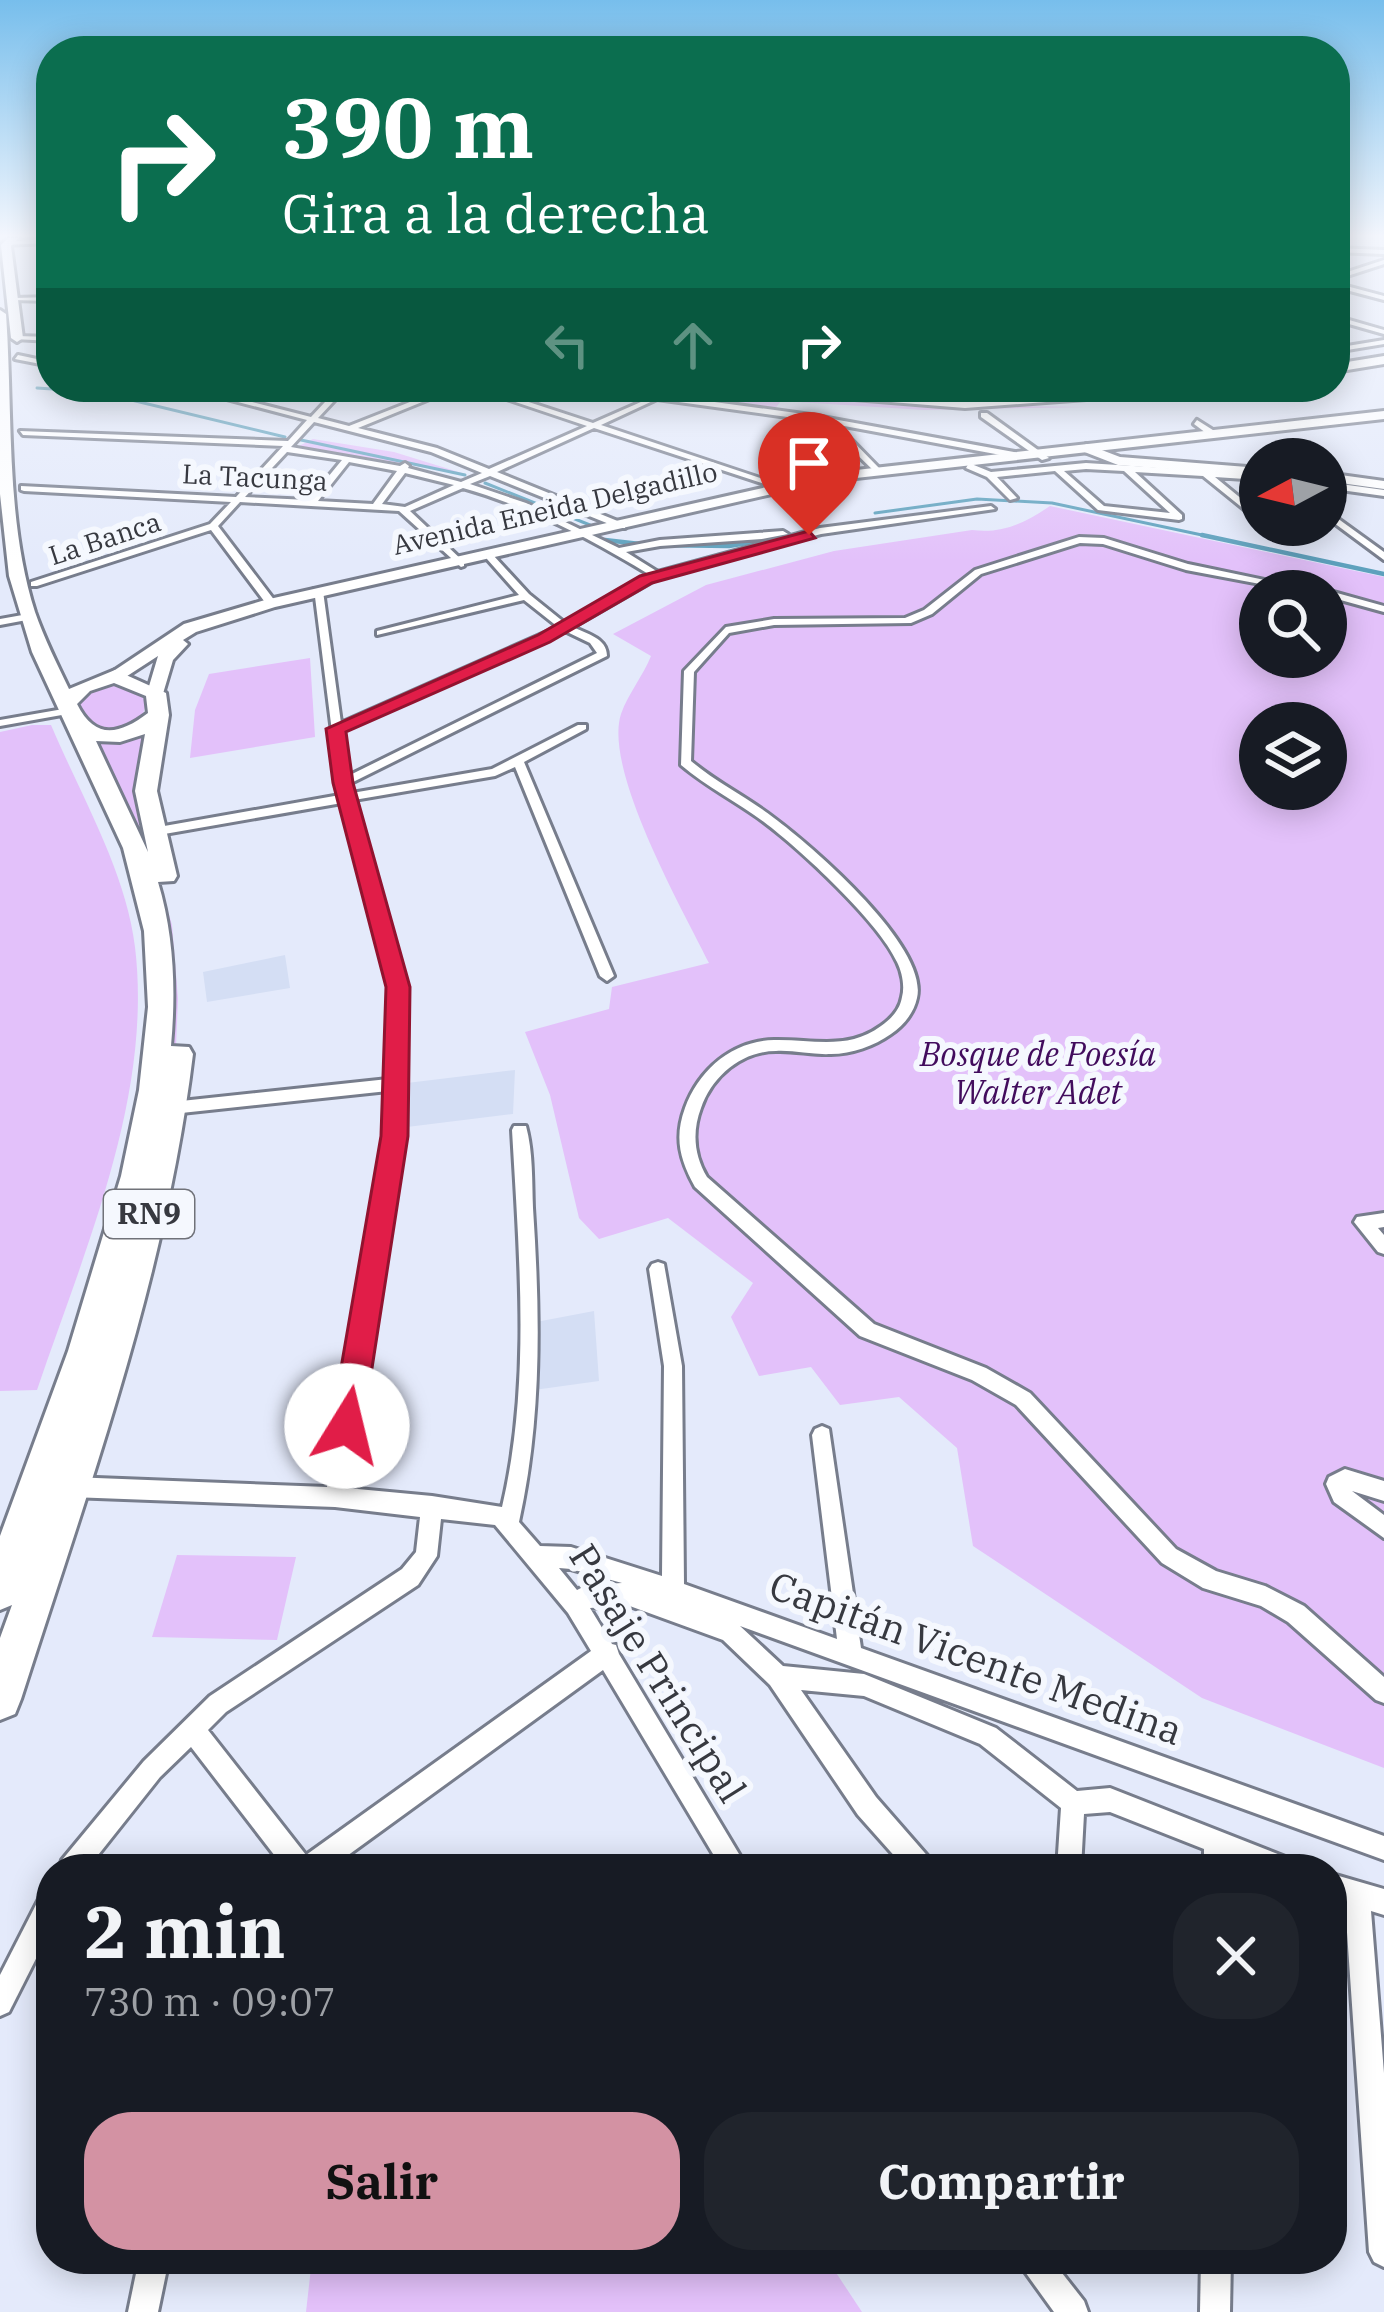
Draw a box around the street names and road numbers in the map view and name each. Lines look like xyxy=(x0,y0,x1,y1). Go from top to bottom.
street label: Avenida Eneida Delgadillo xyxy=(389,453,720,562)
street label: La Tacunga xyxy=(181,455,329,498)
street label: La Banca xyxy=(44,503,165,572)
road number: RN9 xyxy=(104,1190,194,1238)
street label: Pasaje Principal xyxy=(559,1534,758,1811)
street label: Capitán Vicente Medina xyxy=(763,1559,1190,1756)

